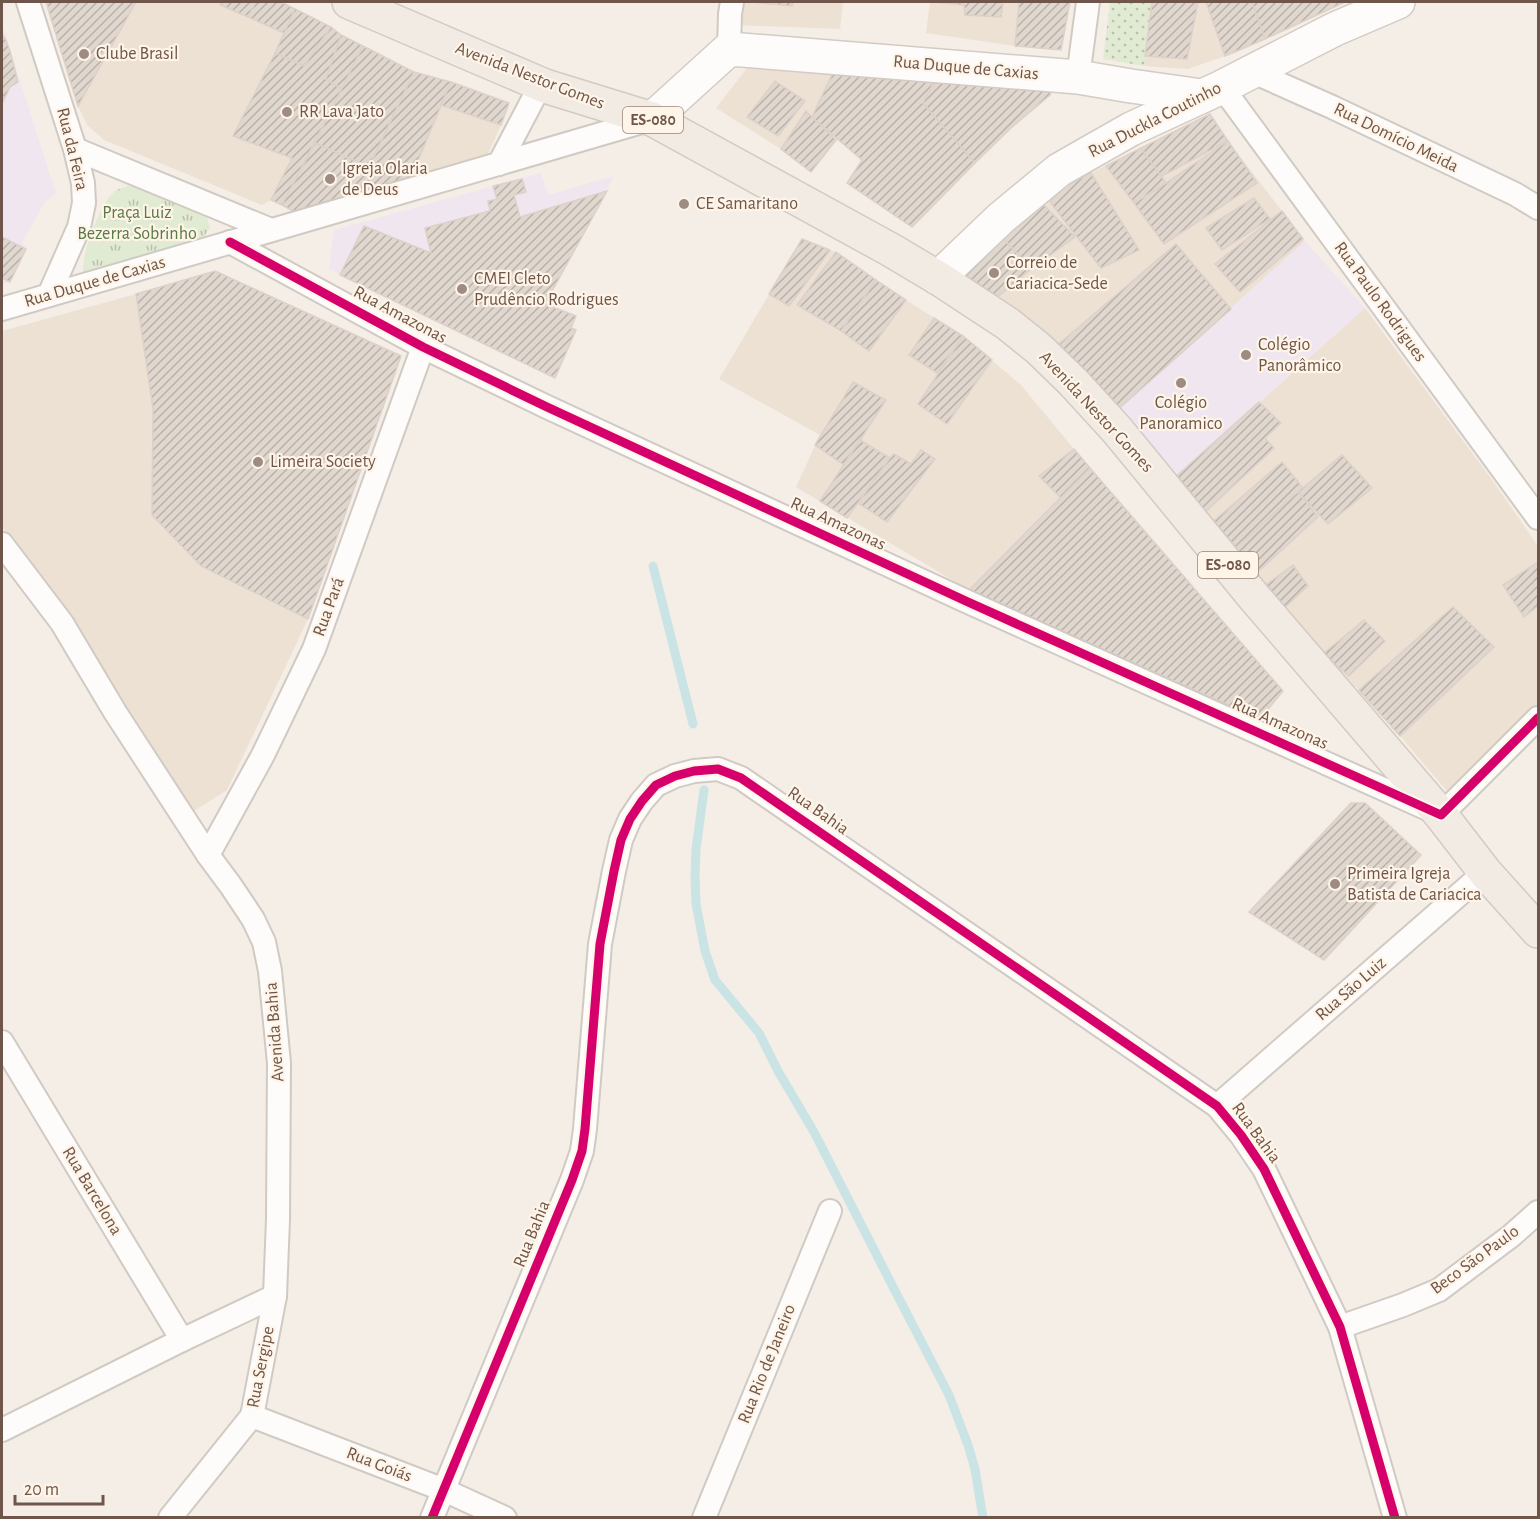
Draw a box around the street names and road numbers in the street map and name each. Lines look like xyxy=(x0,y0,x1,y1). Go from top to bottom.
street label: Avenida Nestor Gomes xyxy=(453,39,607,113)
street label: Rua Duque de Caxias xyxy=(893,53,1039,83)
street label: Rua Duckla Coutinho xyxy=(1086,79,1224,161)
street label: Rua Domício Meida xyxy=(1331,100,1461,176)
street label: Rua da Feira xyxy=(53,106,91,192)
road number: ES-080 xyxy=(623,107,683,133)
street label: Rua Paulo Rodrigues xyxy=(1331,239,1429,365)
street label: Rua Duque de Caxias xyxy=(22,253,168,311)
street label: Rua Amazonas xyxy=(350,283,450,347)
street label: Avenida Nestor Gomes xyxy=(1035,348,1157,476)
street label: Rua Amazonas xyxy=(787,494,889,554)
road number: ES-080 xyxy=(1198,552,1258,578)
street label: Rua Pará xyxy=(310,575,348,639)
street label: Rua Amazonas xyxy=(1229,695,1331,753)
street label: Rua Bahia xyxy=(784,784,852,838)
street label: Rua São Luiz xyxy=(1312,954,1390,1024)
street label: Avenida Bahia xyxy=(263,981,287,1083)
street label: Rua Bahia xyxy=(1228,1099,1284,1167)
street label: Rua Barcelona xyxy=(59,1144,125,1238)
street label: Rua Bahia xyxy=(511,1198,553,1270)
street label: Beco São Paulo xyxy=(1427,1222,1523,1298)
street label: Rua Rio de Janeiro xyxy=(735,1302,799,1426)
street label: Rua Sergipe xyxy=(244,1325,278,1409)
street label: Rua Goiás xyxy=(344,1444,414,1486)

